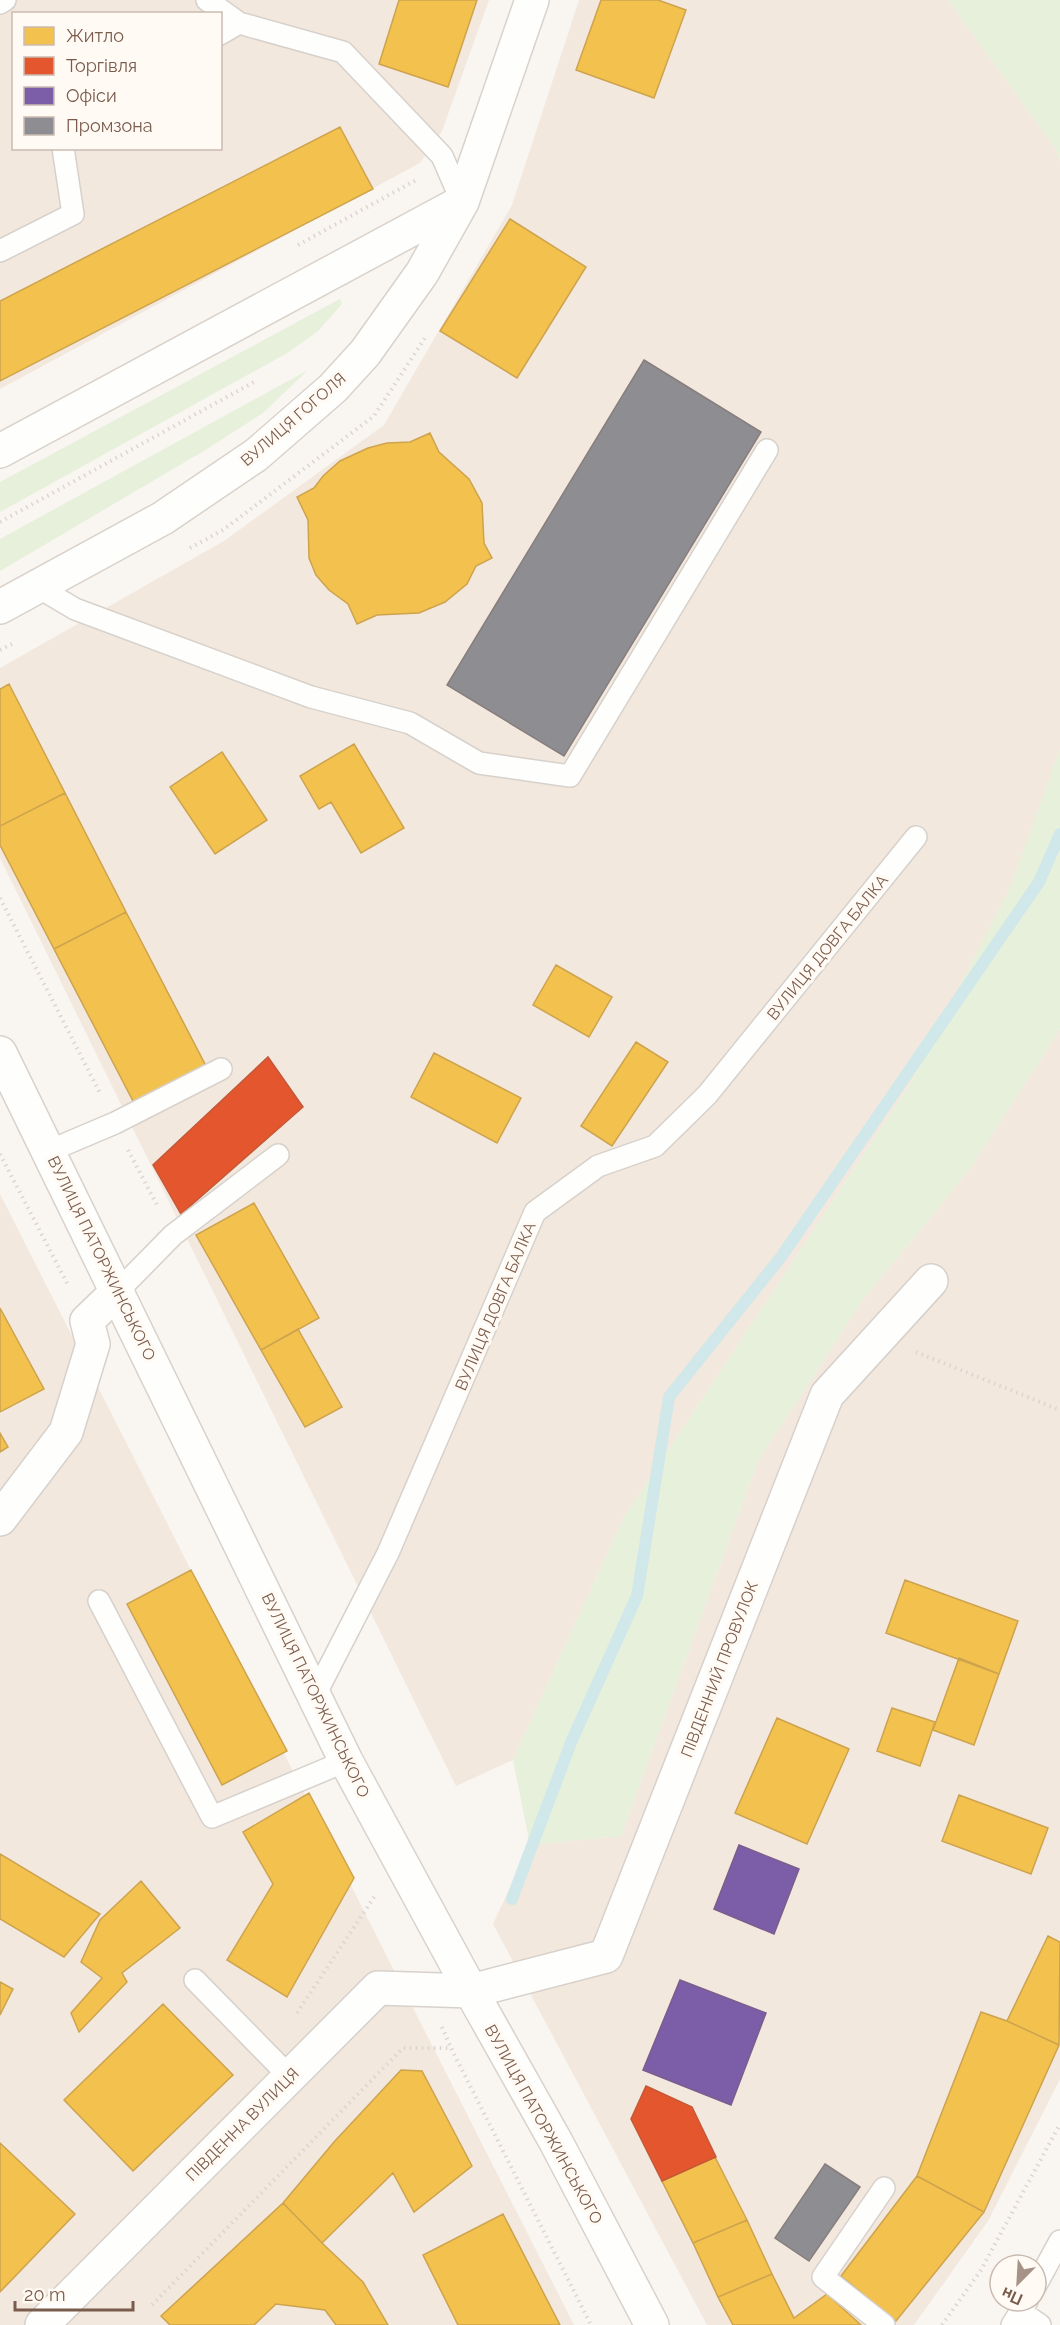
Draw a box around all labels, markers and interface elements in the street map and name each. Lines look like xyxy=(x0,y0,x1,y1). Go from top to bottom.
legend xyxy=(12,12,222,150)
text: Житло xyxy=(66,25,124,46)
text: Торгівля xyxy=(66,55,137,76)
text: Офіси xyxy=(66,85,117,106)
text: Промзона xyxy=(66,115,153,136)
street label: ВУЛИЦЯ ГОГОЛЯ xyxy=(237,369,350,470)
street label: ВУЛИЦЯ ДОВГА БАЛКА xyxy=(763,871,892,1024)
street label: ВУЛИЦЯ ПАТОРЖИНСЬКОГО xyxy=(44,1153,159,1363)
street label: ВУЛИЦЯ ДОВГА БАЛКА xyxy=(451,1219,540,1393)
street label: ПІВДЕННИЙ ПРОВУЛОК xyxy=(677,1578,762,1760)
street label: ВУЛИЦЯ ПАТОРЖИНСЬКОГО xyxy=(258,1590,373,1800)
street label: ВУЛИЦЯ ПАТОРЖИНСЬКОГО xyxy=(481,2021,606,2227)
street label: ПІВДЕННА ВУЛИЦЯ xyxy=(182,2064,303,2185)
north arrow xyxy=(988,2253,1048,2313)
scale bar xyxy=(15,2274,134,2312)
text: Пн xyxy=(999,2283,1026,2309)
text: 20 m xyxy=(24,2284,66,2305)

